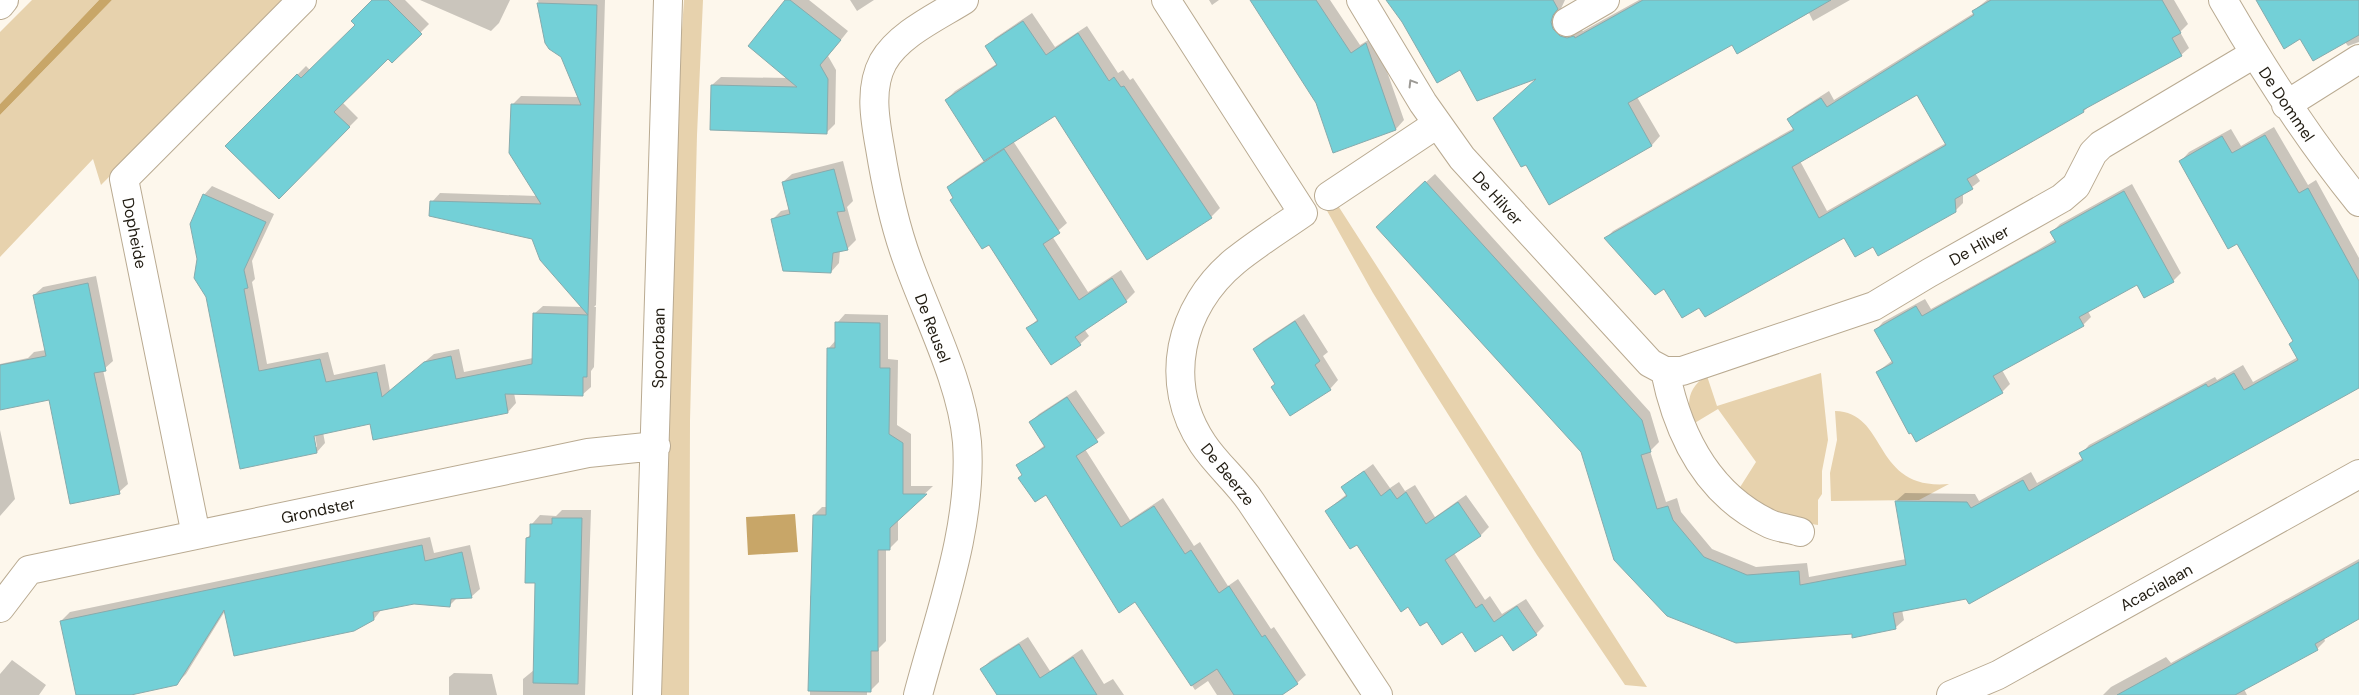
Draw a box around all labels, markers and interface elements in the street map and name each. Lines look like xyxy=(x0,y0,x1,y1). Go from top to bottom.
street label: De Dommel xyxy=(2254,63,2319,146)
one-way arrow xyxy=(1408,79,1418,88)
street label: De Hilver xyxy=(1468,167,1527,230)
street label: Dopheide xyxy=(117,196,152,270)
street label: De Hilver xyxy=(1945,220,2013,271)
street label: De Reusel xyxy=(910,291,955,366)
street label: Spoorbaan xyxy=(647,307,670,389)
street label: De Beerze xyxy=(1196,439,1259,510)
street label: Grondster xyxy=(279,492,357,529)
street label: Acacialaan xyxy=(2116,559,2196,616)

